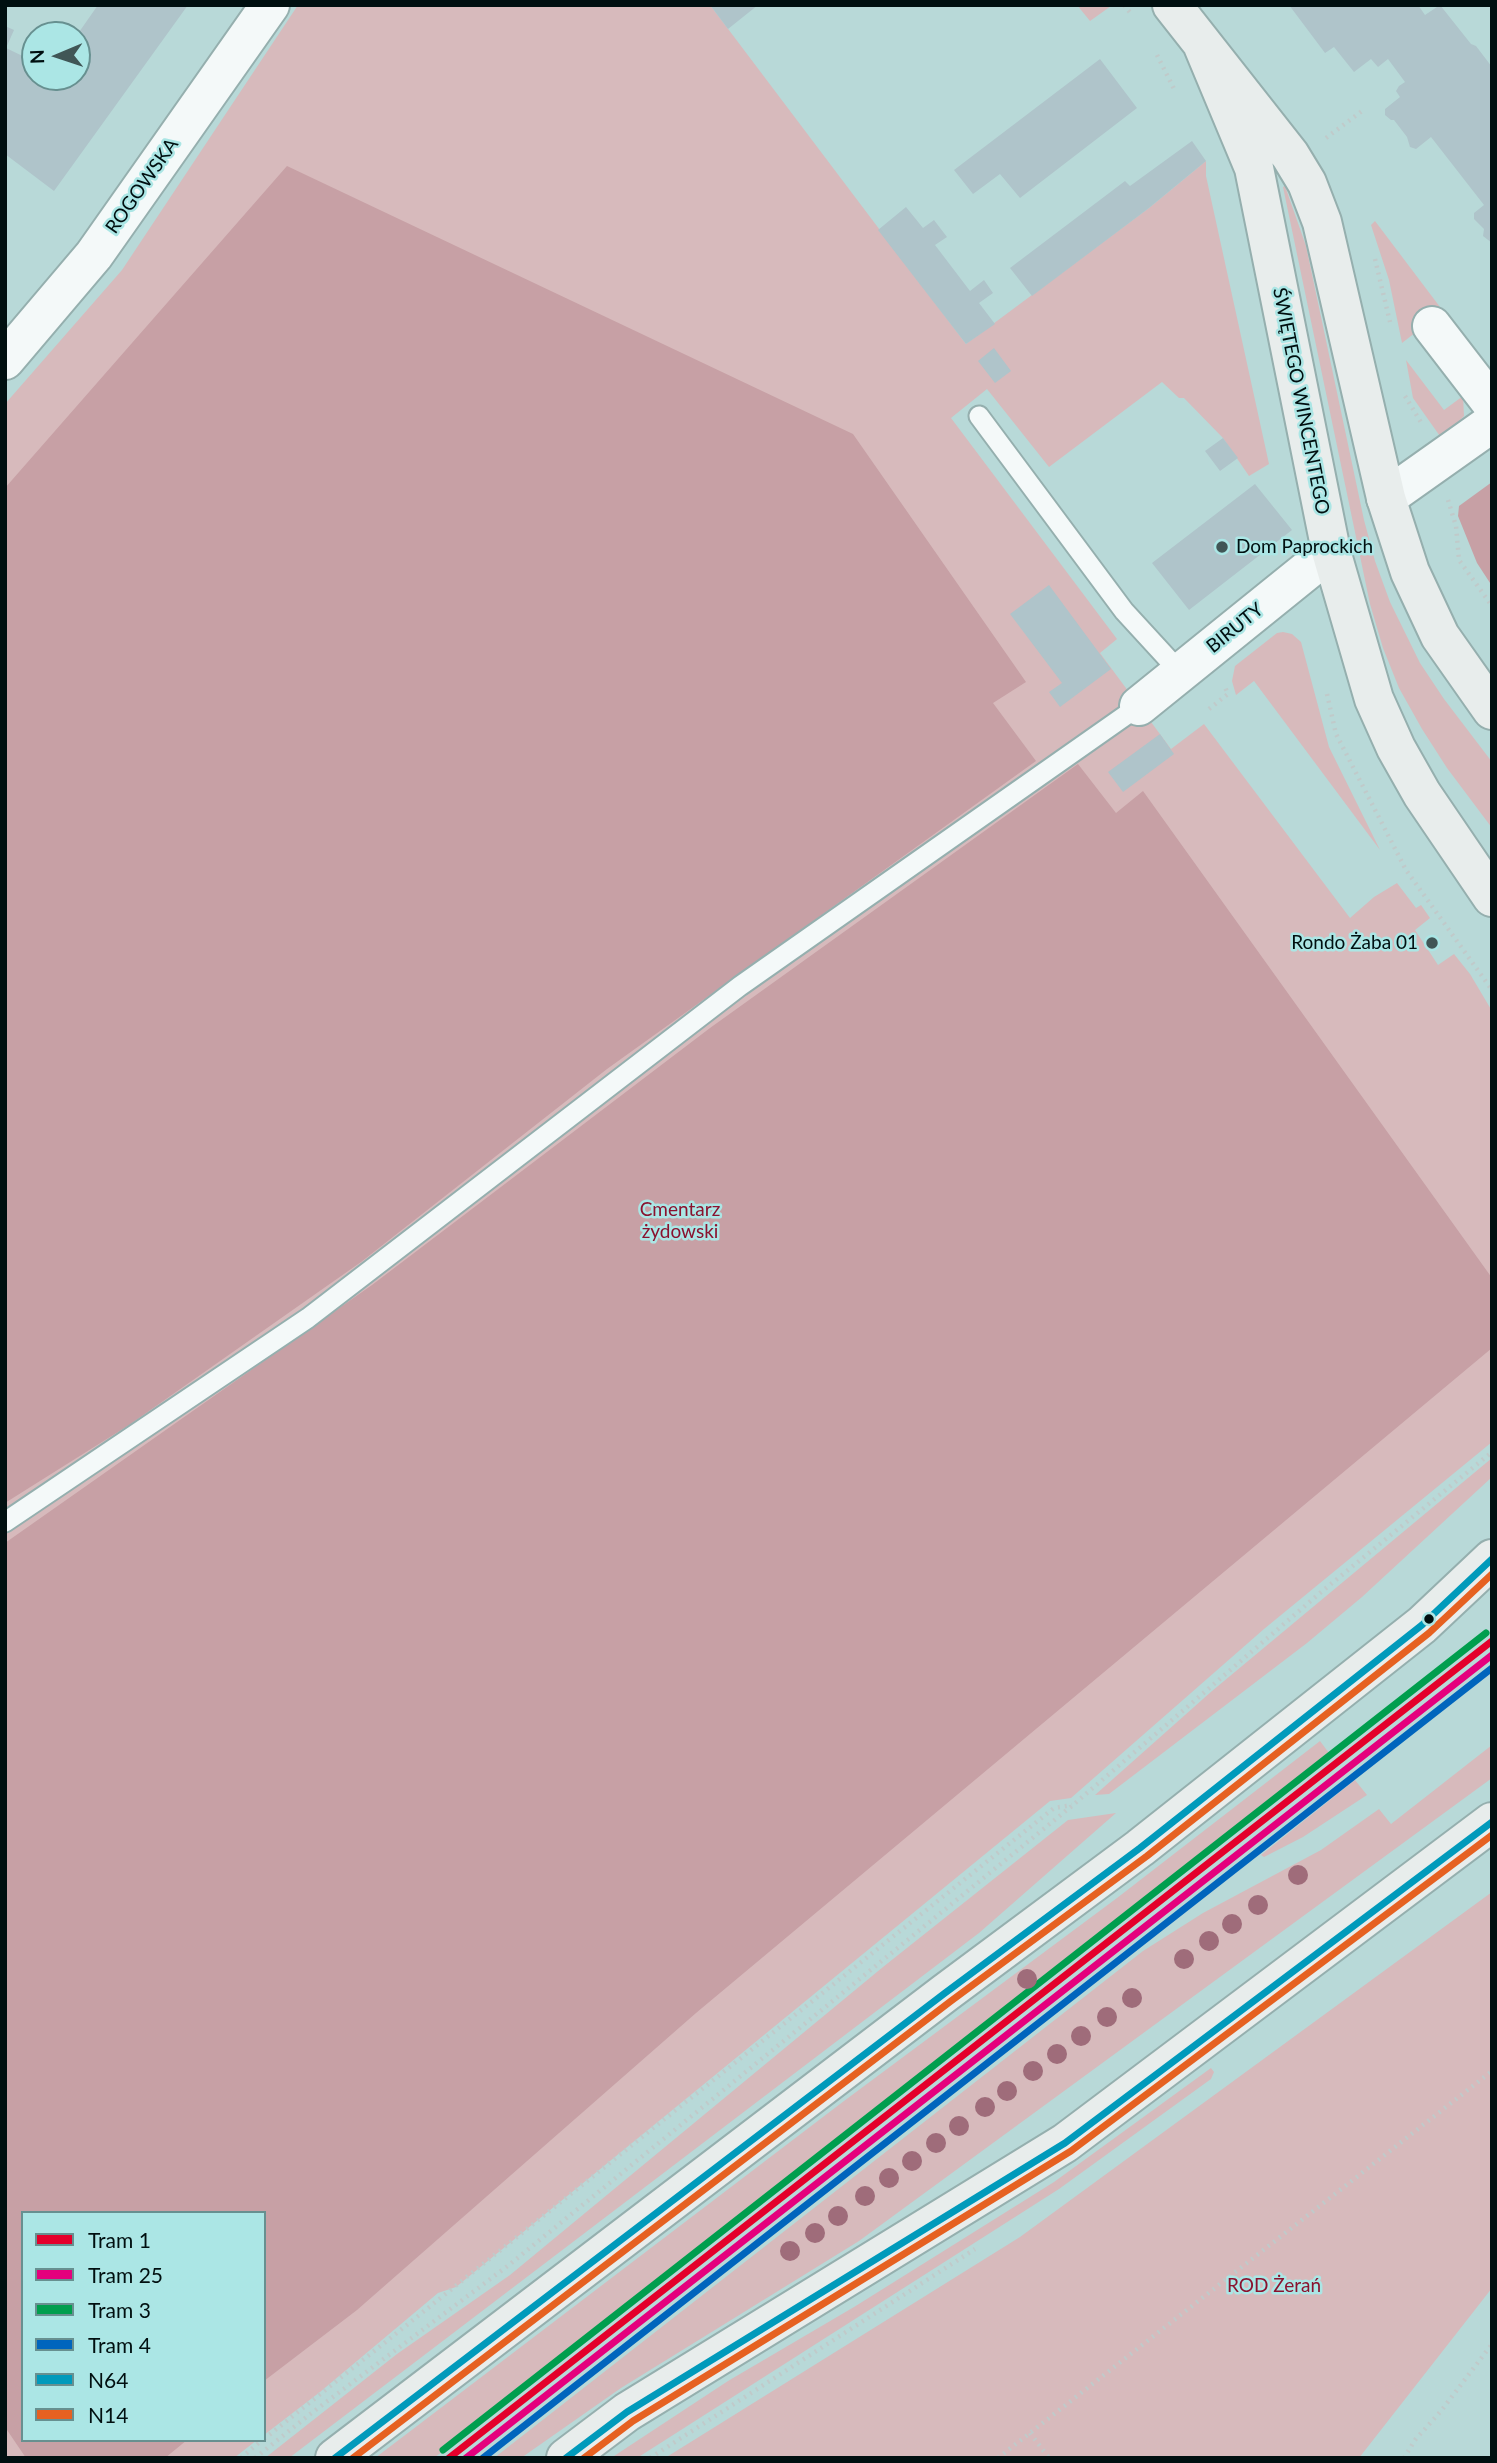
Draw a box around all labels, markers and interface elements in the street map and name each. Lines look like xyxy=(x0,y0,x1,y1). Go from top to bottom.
north arrow xyxy=(21,21,91,91)
text: N xyxy=(25,49,48,64)
street label: ROGOWSKA xyxy=(101,134,183,238)
street label: ŚWIĘTEGO WINCENTEGO xyxy=(1268,286,1334,516)
place label: Dom Paprockich xyxy=(1236,536,1373,558)
marker: Dom Paprockich xyxy=(1214,539,1230,555)
street label: BIRUTY xyxy=(1202,598,1268,658)
place label: Rondo Żaba 01 xyxy=(1291,932,1418,954)
marker: Rondo Żaba 01 xyxy=(1424,935,1440,951)
park label: Cmentarz żydowski xyxy=(640,1199,720,1243)
unlabelled marker xyxy=(1422,1612,1436,1626)
legend xyxy=(21,2211,266,2442)
text: Tram 1 xyxy=(88,2227,151,2252)
text: Tram 25 xyxy=(88,2262,163,2287)
park label: ROD Żerań xyxy=(1227,2275,1321,2297)
text: Tram 3 xyxy=(88,2297,151,2322)
text: Tram 4 xyxy=(88,2332,151,2357)
text: N64 xyxy=(88,2367,128,2392)
text: N14 xyxy=(88,2402,128,2427)

